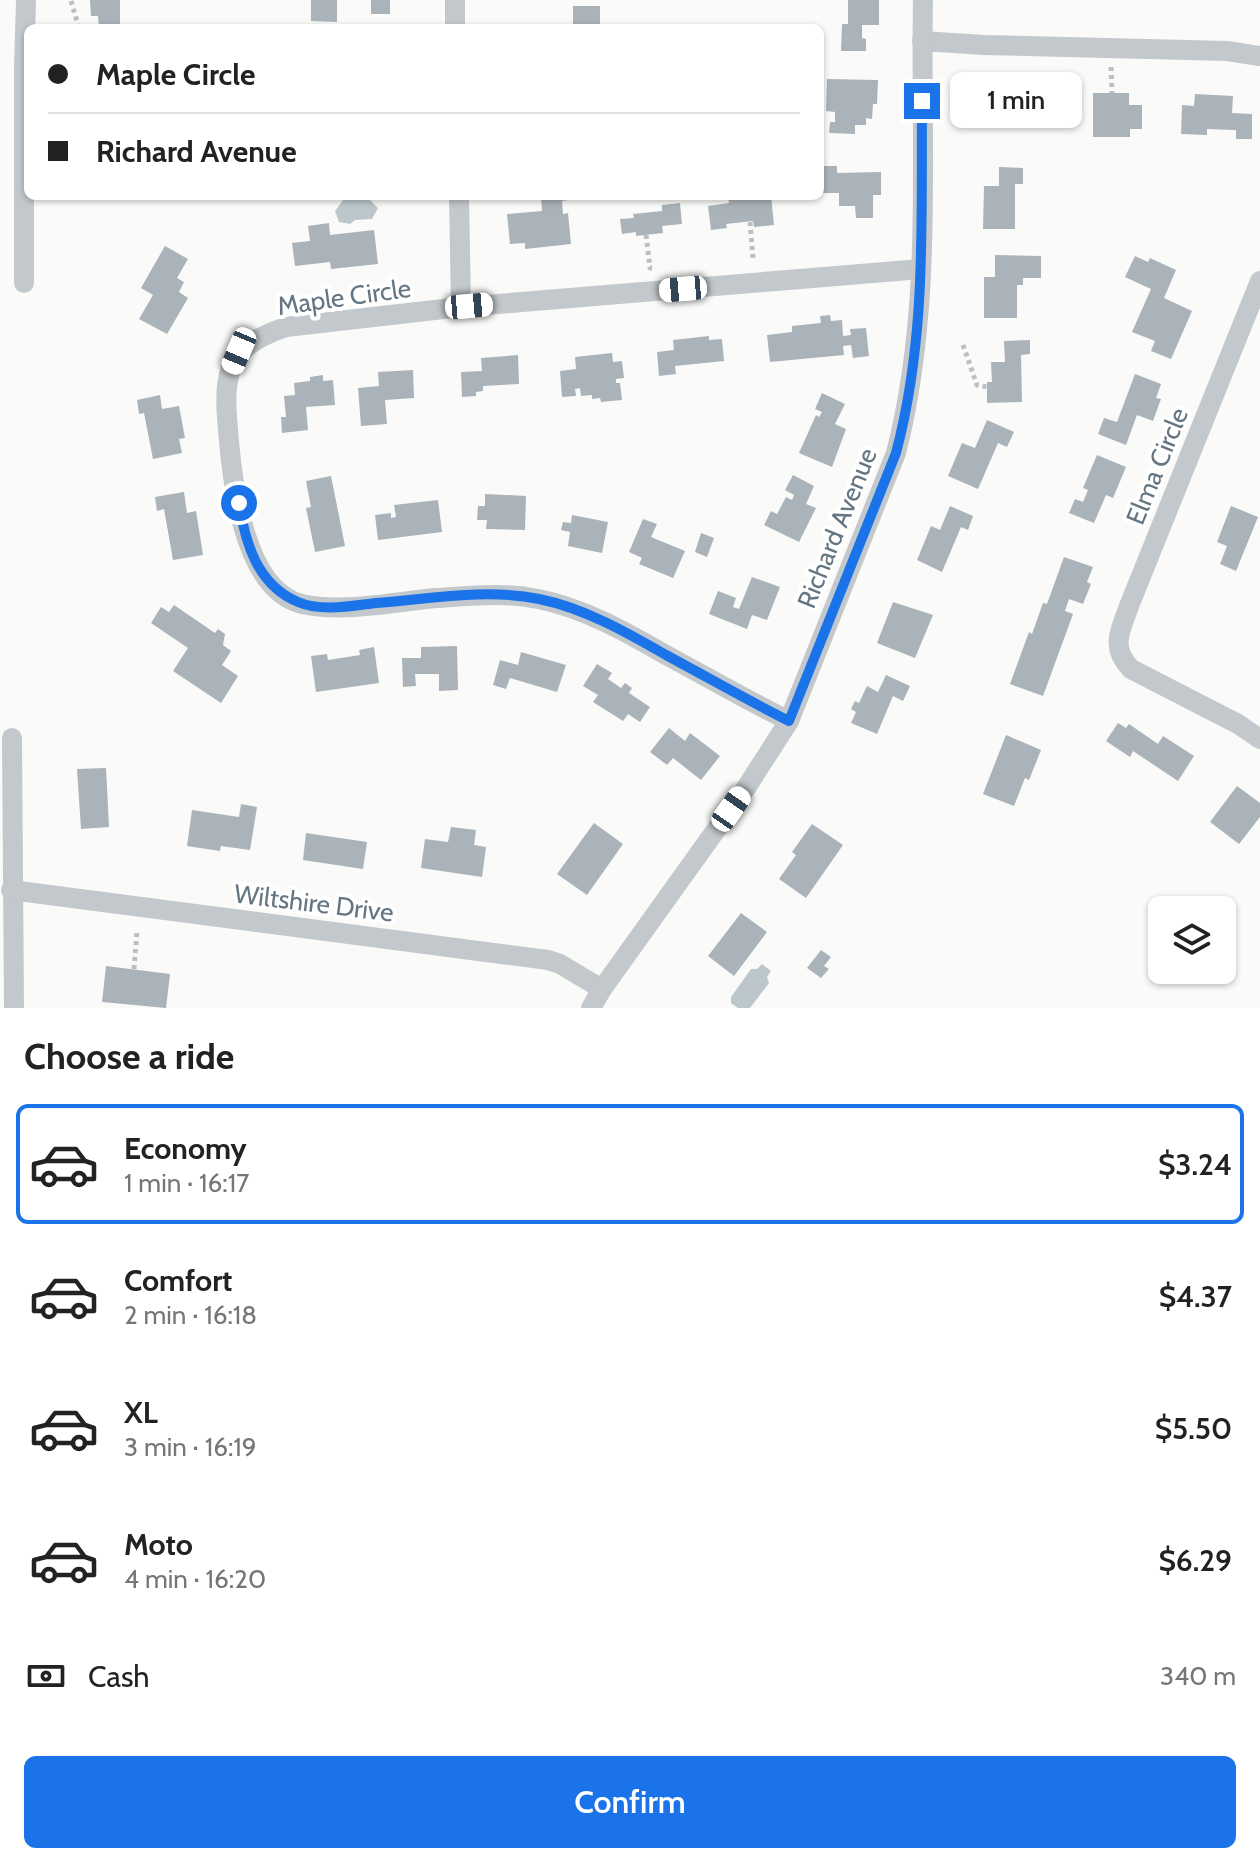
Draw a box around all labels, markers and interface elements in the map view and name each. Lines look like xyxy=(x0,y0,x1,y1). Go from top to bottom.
text: Maple Circle xyxy=(96,56,255,93)
callout: 1 min xyxy=(950,73,1082,129)
route end xyxy=(904,83,940,119)
text: 1 min xyxy=(987,84,1045,116)
text: Richard Avenue xyxy=(96,133,297,170)
street label: Maple Circle xyxy=(275,272,413,322)
car xyxy=(658,275,708,303)
car xyxy=(444,292,494,320)
car xyxy=(219,324,259,378)
street label: Elma Circle xyxy=(1119,403,1195,529)
street label: Richard Avenue xyxy=(790,443,884,613)
route start xyxy=(221,485,257,521)
car xyxy=(707,782,755,836)
street label: Wiltshire Drive xyxy=(232,877,396,929)
map controls xyxy=(1148,896,1236,984)
button: layers xyxy=(1148,896,1236,984)
text: Choose a ride xyxy=(24,1034,234,1078)
icon: car xyxy=(28,1128,100,1200)
text: Economy xyxy=(124,1130,247,1167)
text: $3.24 xyxy=(1158,1146,1232,1183)
text: 1 min · 16:17 xyxy=(124,1167,249,1199)
icon: car xyxy=(28,1260,100,1332)
text: Comfort xyxy=(124,1262,232,1299)
text: $4.37 xyxy=(1159,1278,1232,1315)
text: 2 min · 16:18 xyxy=(124,1299,257,1331)
icon: car xyxy=(28,1392,100,1464)
text: XL xyxy=(124,1394,158,1431)
text: $5.50 xyxy=(1155,1410,1232,1447)
text: 3 min · 16:19 xyxy=(124,1431,257,1463)
icon: car xyxy=(28,1524,100,1596)
text: Moto xyxy=(124,1526,193,1563)
text: $6.29 xyxy=(1158,1542,1232,1579)
text: 4 min · 16:20 xyxy=(124,1563,266,1595)
icon: cash xyxy=(24,1654,68,1698)
text: Cash xyxy=(88,1658,150,1695)
text: 340 m xyxy=(1160,1660,1236,1692)
button: Confirm xyxy=(24,1756,1236,1848)

